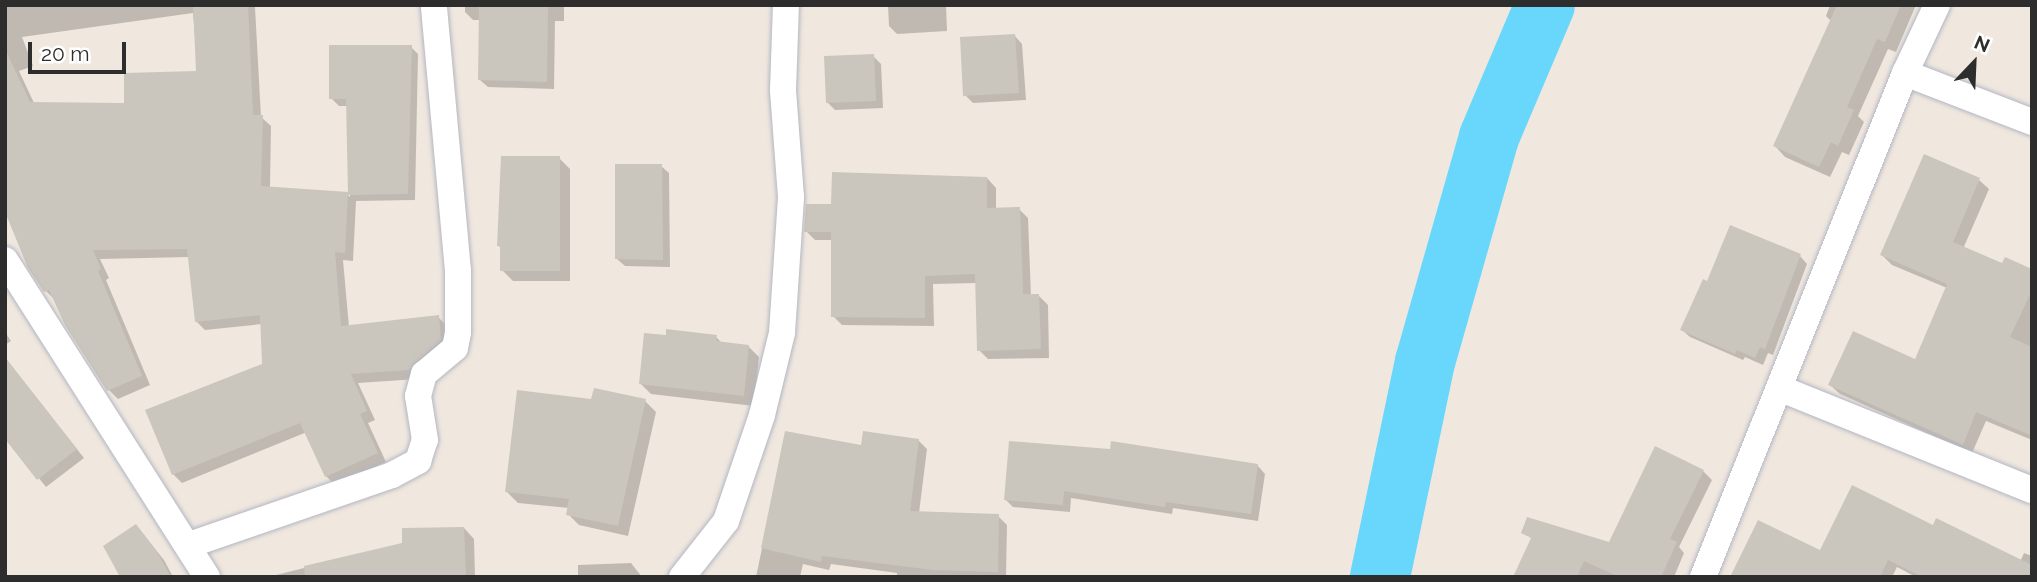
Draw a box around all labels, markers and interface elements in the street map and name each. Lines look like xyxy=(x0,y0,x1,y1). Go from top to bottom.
scale bar xyxy=(32,28,130,72)
north arrow xyxy=(1939,28,2009,98)
text: N xyxy=(1971,31,1993,57)
text: 20 m xyxy=(41,41,89,66)

